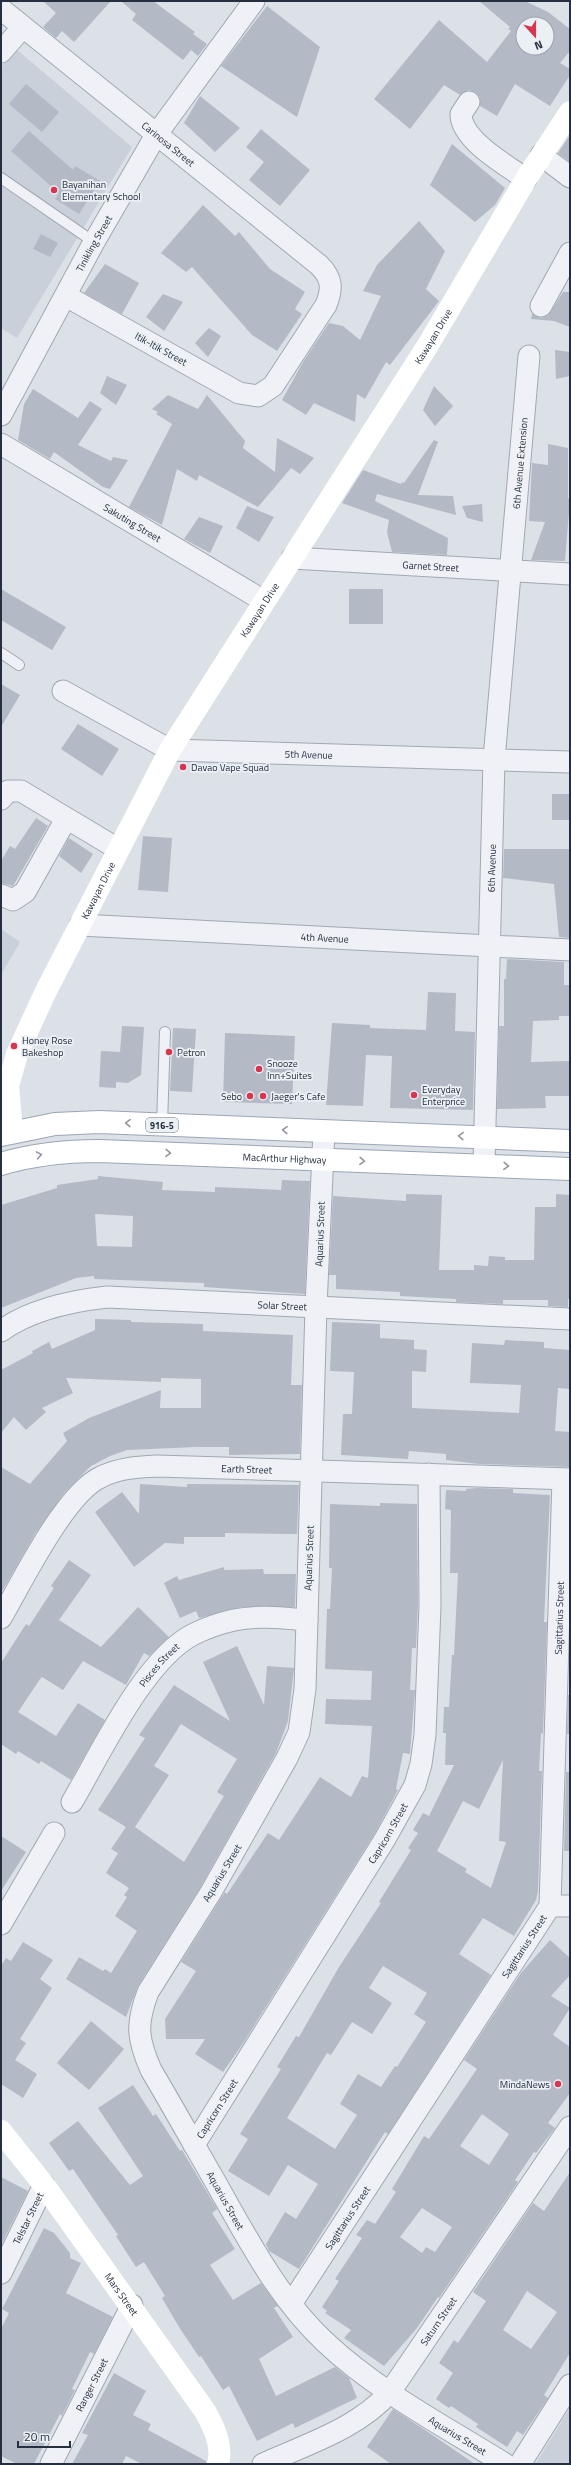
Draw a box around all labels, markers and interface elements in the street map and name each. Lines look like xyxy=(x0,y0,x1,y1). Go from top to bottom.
north arrow xyxy=(515,16,555,56)
text: N xyxy=(532,37,545,54)
street label: Carinosa Street xyxy=(139,118,199,170)
place label: Bayanihan Elementary School xyxy=(62,177,141,204)
marker: Bayanihan Elementary School xyxy=(49,185,59,195)
street label: Tinikling Street xyxy=(72,212,116,275)
street label: Kawayan Drive xyxy=(410,306,455,367)
street label: Itik-Itik Street xyxy=(132,328,190,370)
street label: 6th Avenue Extension xyxy=(508,417,531,510)
street label: Sakuting Street xyxy=(101,499,164,546)
street label: Garnet Street xyxy=(402,557,460,575)
street label: Kawayan Drive xyxy=(236,579,282,640)
street label: 5th Avenue xyxy=(285,746,333,762)
place label: Davao Vape Squad xyxy=(191,760,269,775)
marker: Davao Vape Squad xyxy=(178,762,188,772)
street label: 6th Avenue xyxy=(483,844,499,892)
street label: Kawayan Drive xyxy=(77,859,119,922)
street label: 4th Avenue xyxy=(300,929,349,946)
place label: Honey Rose Bakeshop xyxy=(22,1033,72,1060)
marker: Honey Rose Bakeshop xyxy=(9,1041,19,1051)
place label: Petron xyxy=(177,1045,205,1060)
marker: Petron xyxy=(164,1047,174,1057)
place label: Snooze Inn+Suites xyxy=(267,1056,312,1083)
marker: Snooze Inn+Suites xyxy=(254,1064,264,1074)
place label: Everyday Enterprice xyxy=(422,1082,465,1109)
place label: Sebo xyxy=(221,1089,242,1104)
place label: Jaeger's Cafe xyxy=(271,1089,325,1104)
marker: Everyday Enterprice xyxy=(409,1090,419,1100)
marker: Sebo xyxy=(245,1091,255,1101)
marker: Jaeger's Cafe xyxy=(258,1091,268,1101)
road number: 916-5 xyxy=(146,1118,178,1132)
one-way arrow xyxy=(125,1119,131,1127)
one-way arrow xyxy=(282,1125,288,1134)
one-way arrow xyxy=(458,1132,464,1141)
one-way arrow xyxy=(165,1149,171,1158)
street label: MacArthur Highway xyxy=(242,1149,327,1167)
one-way arrow xyxy=(36,1151,42,1160)
one-way arrow xyxy=(359,1157,365,1165)
one-way arrow xyxy=(503,1162,509,1170)
street label: Aquarius Street xyxy=(311,1201,329,1267)
street label: Solar Street xyxy=(257,1297,308,1314)
street label: Earth Street xyxy=(221,1461,273,1477)
street label: Aquarius Street xyxy=(300,1525,318,1591)
street label: Sagittarius Street xyxy=(550,1581,567,1655)
street label: Pisces Street xyxy=(135,1639,183,1690)
street label: Capricorn Street xyxy=(364,1800,411,1866)
street label: Aquarius Street xyxy=(199,1841,245,1905)
street label: Sagittarius Street xyxy=(498,1911,550,1981)
street label: Capricorn Street xyxy=(192,2075,241,2141)
place label: MindaNews xyxy=(500,2077,550,2092)
marker: MindaNews xyxy=(553,2079,563,2089)
street label: Aquarius Street xyxy=(203,2168,249,2233)
street label: Sagittarius Street xyxy=(321,2182,374,2253)
street label: Telstar Street xyxy=(9,2189,47,2247)
street label: Mars Street xyxy=(101,2270,143,2319)
street label: Saturn Street xyxy=(416,2293,460,2348)
street label: Ranger Street xyxy=(71,2355,112,2414)
street label: Aquarius Street xyxy=(426,2412,490,2459)
scale bar xyxy=(18,2423,70,2449)
text: 20 m xyxy=(24,2427,50,2446)

